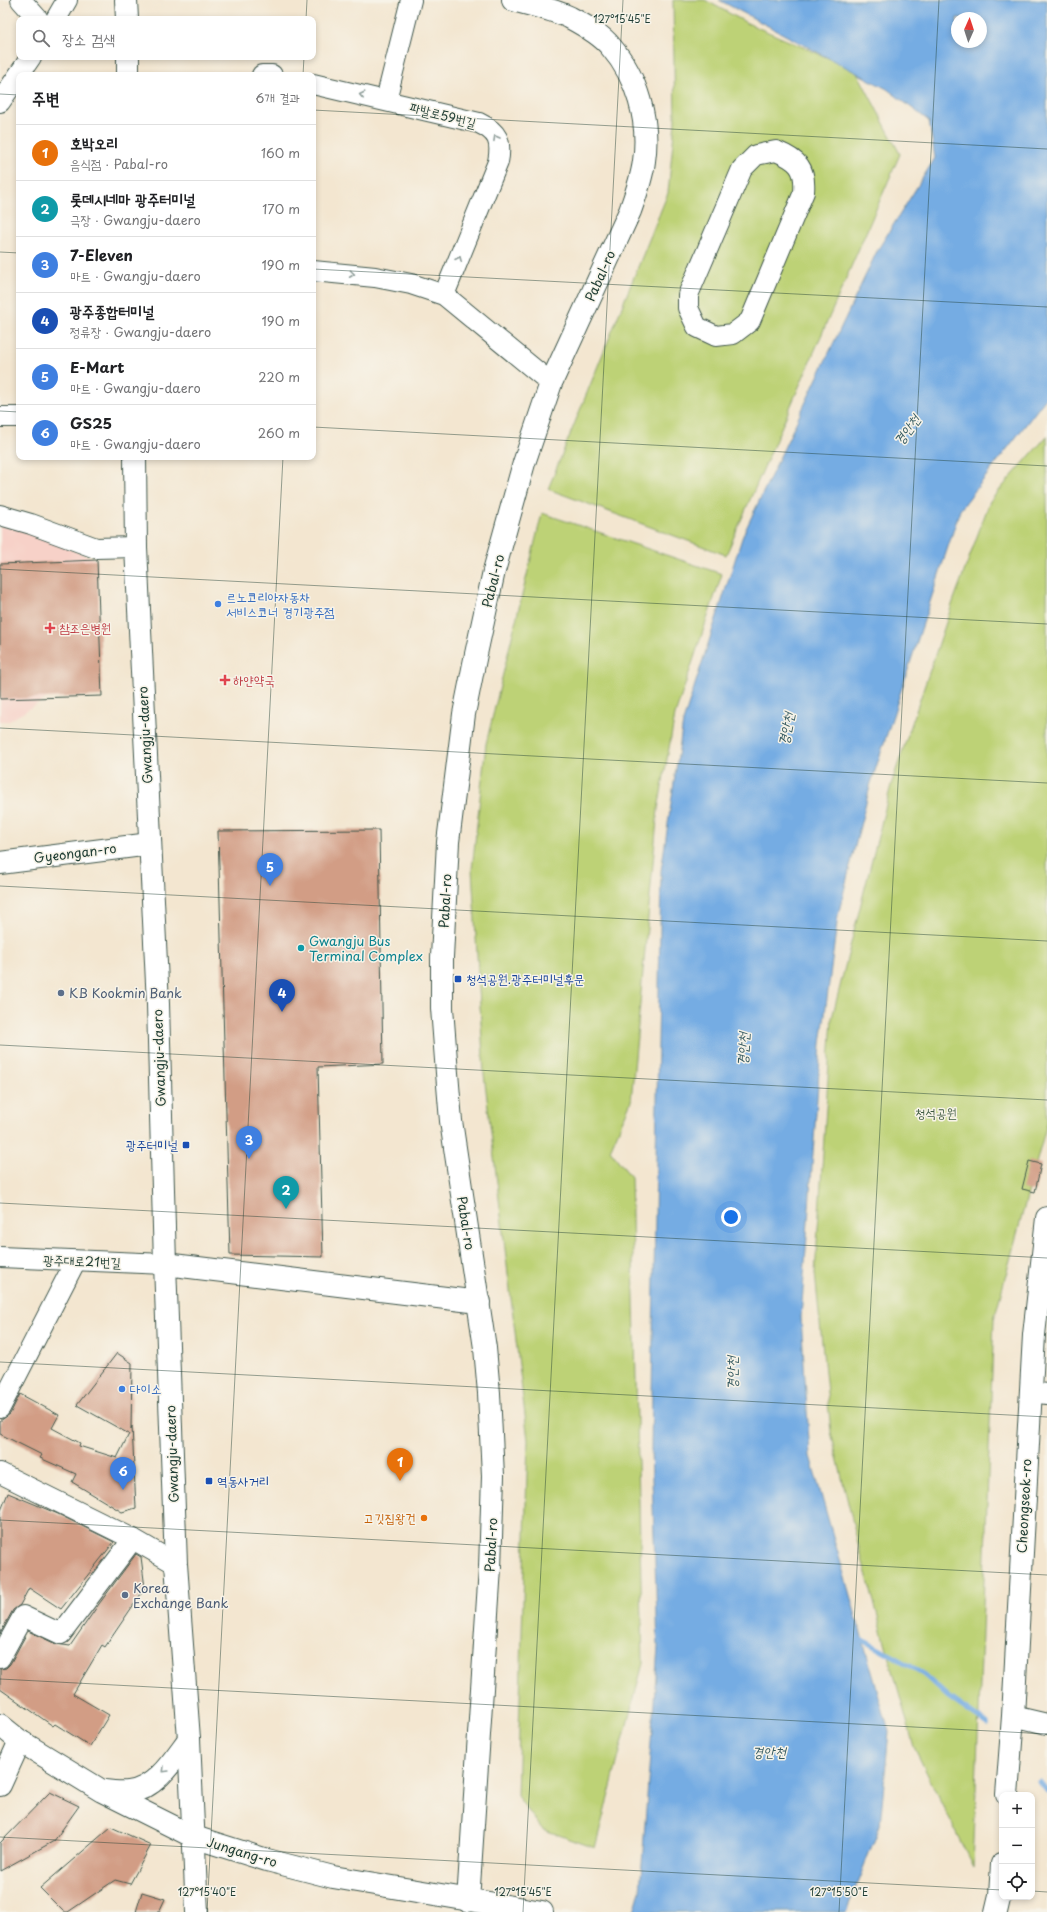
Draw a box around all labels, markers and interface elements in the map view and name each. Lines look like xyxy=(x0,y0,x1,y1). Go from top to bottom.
text: 127°15'45"E xyxy=(593,11,651,26)
north arrow xyxy=(951,12,987,48)
search box xyxy=(16,16,316,60)
icon: search xyxy=(30,27,52,49)
text: 장소 검색 xyxy=(62,27,115,50)
text: 주변 xyxy=(32,85,59,111)
text: 6개 결과 xyxy=(255,88,300,107)
one-way arrow xyxy=(359,92,365,100)
street label: 파발로59번길 xyxy=(408,97,478,132)
text: 호박오리 xyxy=(70,131,118,154)
one-way arrow xyxy=(493,135,501,142)
text: 1 xyxy=(42,143,48,162)
text: 160 m xyxy=(261,143,300,162)
text: 음식점 · Pabal-ro xyxy=(70,154,168,173)
text: 롯데시네마 광주터미널 xyxy=(70,187,196,210)
text: 2 xyxy=(40,199,50,218)
text: 170 m xyxy=(262,199,300,218)
text: 극장 · Gwangju-daero xyxy=(70,210,201,229)
text: 7-Eleven xyxy=(70,243,133,266)
street label: Pabal-ro xyxy=(580,247,619,304)
text: 3 xyxy=(41,255,49,274)
text: 190 m xyxy=(261,255,300,274)
one-way arrow xyxy=(454,255,462,263)
text: 마트 · Gwangju-daero xyxy=(70,266,201,285)
one-way arrow xyxy=(349,269,355,278)
text: 광주종합터미널 xyxy=(70,299,155,322)
text: 4 xyxy=(41,311,49,330)
text: 190 m xyxy=(261,311,300,330)
text: 정류장 · Gwangju-daero xyxy=(70,322,211,341)
text: E-Mart xyxy=(70,355,125,378)
text: 5 xyxy=(41,367,49,386)
text: 220 m xyxy=(258,367,300,386)
text: 마트 · Gwangju-daero xyxy=(70,378,201,397)
water label: 경안천 xyxy=(888,408,926,450)
text: GS25 xyxy=(70,411,112,434)
text: 6 xyxy=(40,423,50,442)
text: 260 m xyxy=(258,423,300,442)
text: 마트 · Gwangju-daero xyxy=(70,434,201,453)
street label: Pabal-ro xyxy=(477,552,508,610)
place label: 르노코리아자동차 서비스코너 경기광주점 xyxy=(226,587,335,621)
marker: 르노코리아자동차 서비스코너 경기광주점 xyxy=(213,599,223,609)
place label: 참조은병원 xyxy=(59,618,111,637)
marker: 참조은병원 xyxy=(44,622,56,634)
place label: 하얀약국 xyxy=(233,670,275,689)
marker: 하얀약국 xyxy=(220,675,230,685)
street label: Gwangju-daero xyxy=(132,686,157,784)
water label: 경안천 xyxy=(772,709,799,747)
street label: Gyeongan-ro xyxy=(32,838,117,867)
pin: 5 xyxy=(257,853,283,886)
street label: Pabal-ro xyxy=(434,873,455,929)
place label: Gwangju Bus Terminal Complex xyxy=(309,931,423,965)
marker: Gwangju Bus Terminal Complex xyxy=(296,943,306,953)
place label: 청석공원.광주터미널후문 xyxy=(466,969,585,988)
marker: 청석공원.광주터미널후문 xyxy=(453,974,463,984)
pin: 4 xyxy=(269,979,295,1012)
place label: KB Kookmin Bank xyxy=(69,983,182,1002)
marker: KB Kookmin Bank xyxy=(56,988,66,998)
street label: Gwangju-daero xyxy=(147,1009,170,1107)
water label: 경안천 xyxy=(731,1030,754,1066)
park label: 청석공원 xyxy=(915,1103,957,1122)
pin: 3 xyxy=(236,1126,262,1159)
place label: 광주터미널 xyxy=(126,1135,179,1154)
marker: 광주터미널 xyxy=(181,1140,191,1150)
pin: 2 xyxy=(273,1176,299,1209)
street label: Pabal-ro xyxy=(453,1195,480,1251)
your location xyxy=(721,1207,741,1227)
street label: 광주대로21번길 xyxy=(43,1250,121,1271)
water label: 경안천 xyxy=(721,1354,742,1390)
place label: 다이소 xyxy=(130,1379,161,1398)
marker: 다이소 xyxy=(117,1384,127,1394)
street label: Gwangju-daero xyxy=(160,1405,183,1503)
pin: 1 xyxy=(387,1448,413,1481)
pin: 6 xyxy=(110,1457,136,1490)
street label: Cheongseok-ro xyxy=(1012,1458,1035,1554)
place label: 역동사거리 xyxy=(217,1471,269,1490)
marker: 역동사거리 xyxy=(204,1476,214,1486)
place label: 고깃집왕건 xyxy=(364,1508,416,1527)
marker: 고깃집왕건 xyxy=(419,1513,429,1523)
street label: Pabal-ro xyxy=(480,1517,501,1573)
place label: Korea Exchange Bank xyxy=(133,1578,229,1612)
marker: Korea Exchange Bank xyxy=(120,1590,130,1600)
water label: 경안천 xyxy=(752,1741,788,1762)
one-way arrow xyxy=(162,1765,170,1773)
map controls xyxy=(999,1792,1035,1900)
button: + xyxy=(999,1792,1035,1828)
button: − xyxy=(999,1828,1035,1864)
street label: Jungang-ro xyxy=(204,1832,280,1871)
button: locate xyxy=(999,1864,1035,1900)
text: 127°15'40"E xyxy=(178,1884,236,1899)
text: 127°15'45"E xyxy=(494,1884,552,1899)
text: 127°15'50"E xyxy=(810,1884,868,1899)

